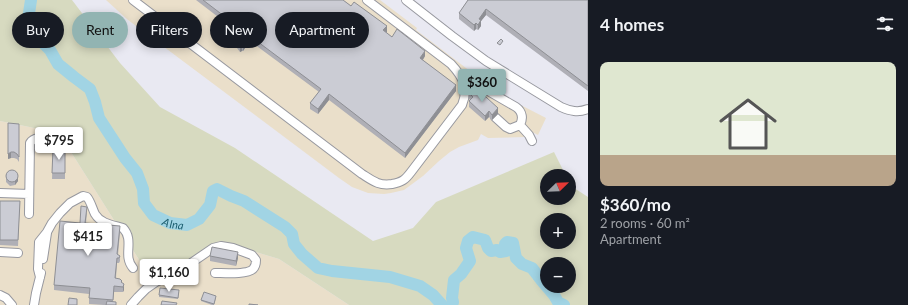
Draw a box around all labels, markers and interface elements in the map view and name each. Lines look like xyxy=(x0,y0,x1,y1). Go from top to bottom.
chip: Buy xyxy=(12,12,64,48)
chip: Rent xyxy=(72,12,128,48)
chip: Filters xyxy=(136,12,202,48)
chip: New xyxy=(210,12,267,48)
chip: Apartment xyxy=(275,12,369,48)
icon: filters xyxy=(874,13,896,35)
text: 4 homes xyxy=(600,14,664,35)
pin: $360 xyxy=(458,69,506,103)
text: $360 xyxy=(467,74,497,90)
icon: home xyxy=(712,88,784,160)
pin: $795 xyxy=(35,127,83,161)
text: $795 xyxy=(44,132,74,148)
north arrow xyxy=(540,169,576,205)
map controls xyxy=(540,169,576,293)
text: $360/mo xyxy=(600,194,671,215)
button: + xyxy=(540,213,576,249)
water label: Alna xyxy=(160,214,185,231)
text: 2 rooms · 60 m² xyxy=(600,215,690,231)
pin: $415 xyxy=(64,223,112,257)
text: $415 xyxy=(73,228,103,244)
text: Apartment xyxy=(600,231,661,247)
button: − xyxy=(540,257,576,293)
pin: $1,160 xyxy=(136,259,202,293)
text: $1,160 xyxy=(149,264,189,280)

